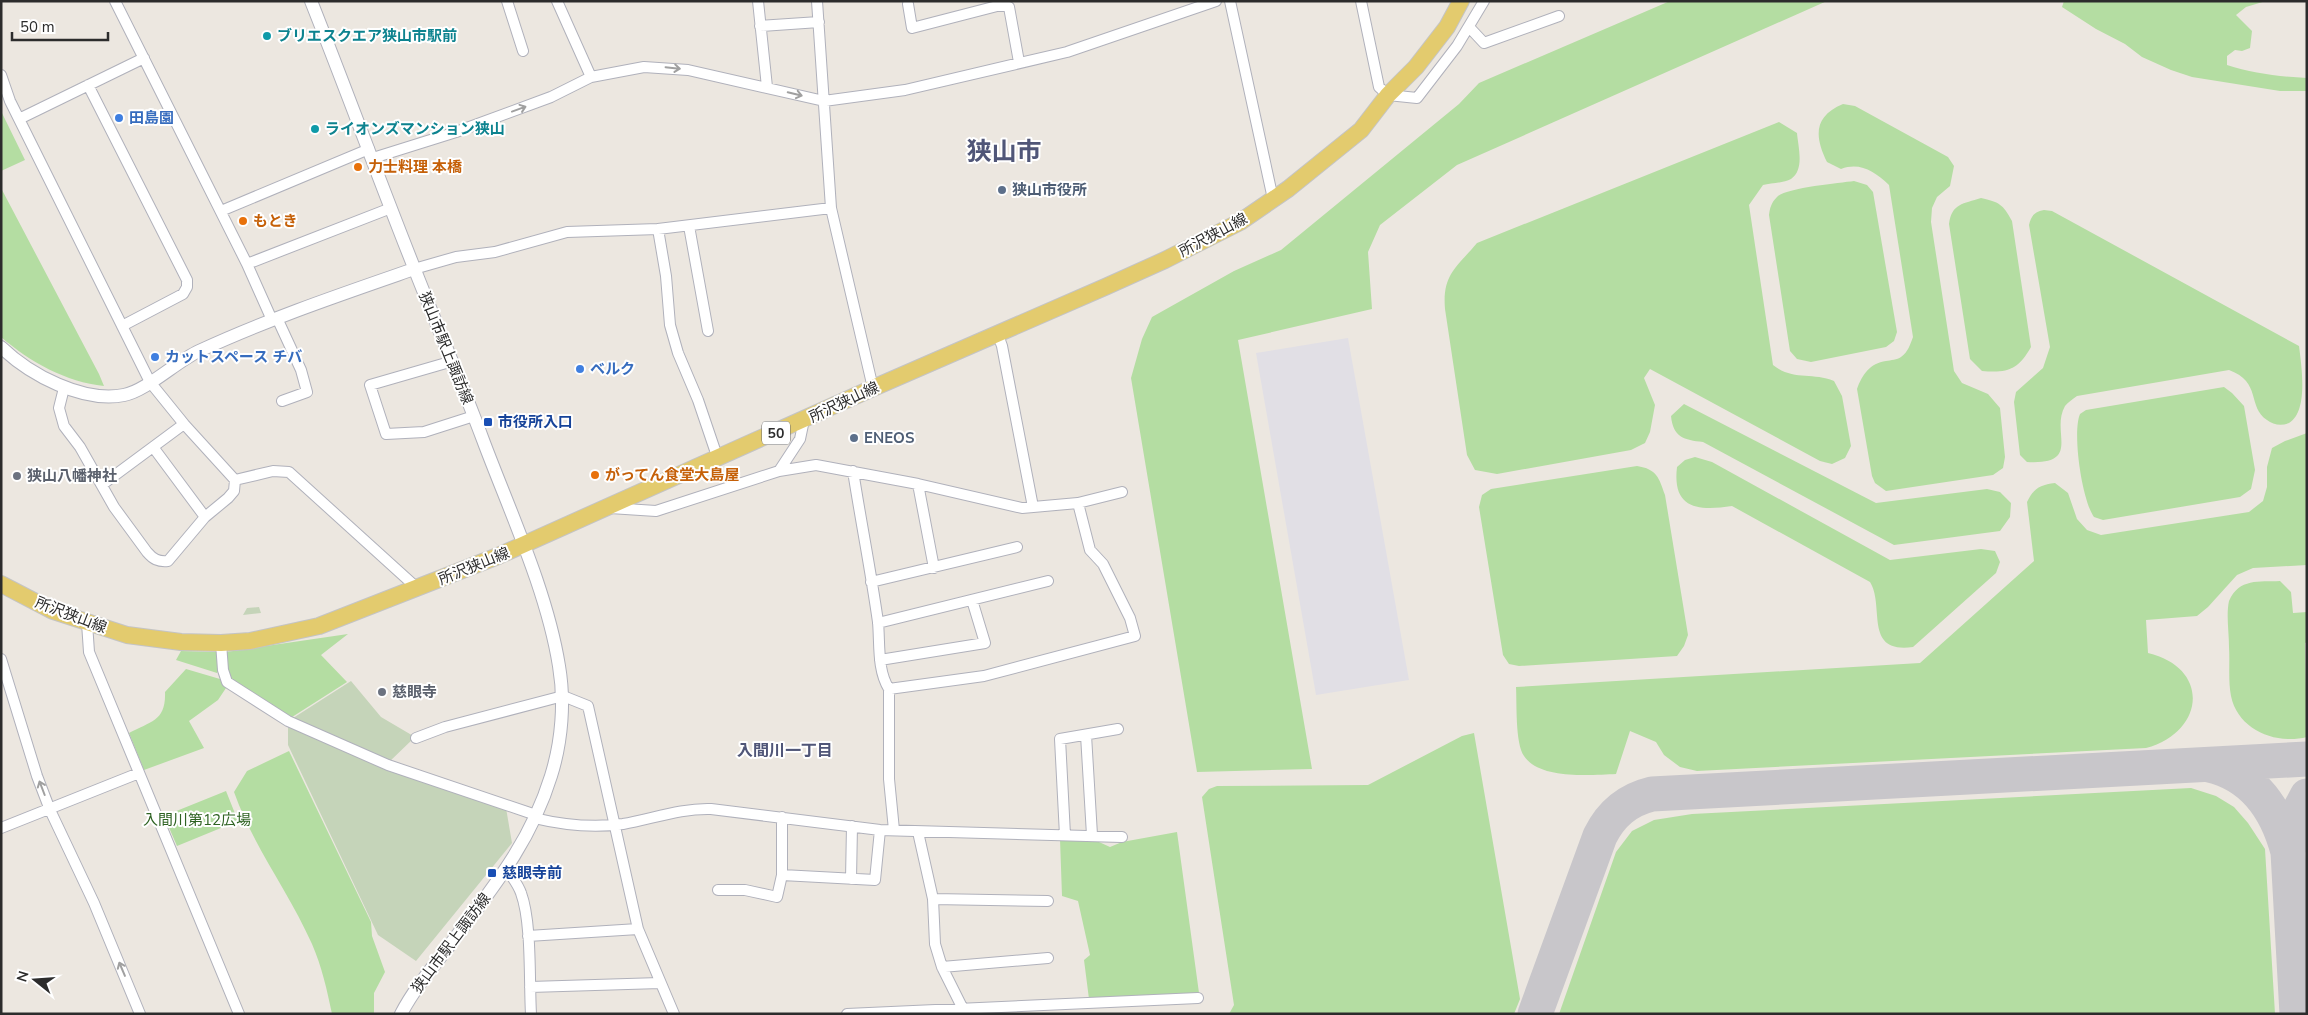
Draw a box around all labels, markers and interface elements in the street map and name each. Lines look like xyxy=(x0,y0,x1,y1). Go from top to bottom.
scale bar xyxy=(12,10,109,42)
text: 50 m xyxy=(20,17,55,37)
place label: ブリエスクエア狭山市駅前 xyxy=(277,26,457,46)
marker: ブリエスクエア狭山市駅前 xyxy=(261,30,273,42)
one-way arrow xyxy=(665,63,681,73)
one-way arrow xyxy=(787,90,803,99)
one-way arrow xyxy=(510,104,526,113)
place label: 田島園 xyxy=(129,108,174,128)
marker: 田島園 xyxy=(113,112,125,124)
place label: ライオンズマンション狭山 xyxy=(325,119,505,139)
marker: ライオンズマンション狭山 xyxy=(309,123,321,135)
district label: 狭山市 xyxy=(966,135,1042,169)
place label: 力士料理 本橋 xyxy=(368,157,463,177)
marker: 力士料理 本橋 xyxy=(352,161,364,173)
place label: 狭山市役所 xyxy=(1012,180,1087,200)
marker: 狭山市役所 xyxy=(996,184,1008,196)
street label: 所沢狭山線 xyxy=(1175,209,1251,261)
place label: もとき xyxy=(253,211,298,231)
marker: もとき xyxy=(237,215,249,227)
street label: 狭山市駅上諏訪線 xyxy=(414,289,478,407)
place label: カットスペース チバ xyxy=(165,347,302,367)
marker: カットスペース チバ xyxy=(149,351,161,363)
place label: ベルク xyxy=(590,359,635,379)
marker: ベルク xyxy=(574,363,586,375)
street label: 所沢狭山線 xyxy=(806,377,882,427)
place label: 市役所入口 xyxy=(498,412,573,432)
marker: 市役所入口 xyxy=(482,416,494,428)
road number: 50 xyxy=(762,422,790,444)
place label: ENEOS xyxy=(864,428,914,448)
marker: ENEOS xyxy=(848,432,860,444)
place label: がってん食堂大島屋 xyxy=(605,465,739,485)
place label: 狭山八幡神社 xyxy=(27,466,117,486)
marker: がってん食堂大島屋 xyxy=(589,469,601,481)
marker: 狭山八幡神社 xyxy=(11,470,23,482)
street label: 所沢狭山線 xyxy=(435,543,513,589)
street label: 所沢狭山線 xyxy=(32,592,110,638)
place label: 慈眼寺 xyxy=(392,682,437,702)
marker: 慈眼寺 xyxy=(376,686,388,698)
district label: 入間川一丁目 xyxy=(737,740,833,762)
one-way arrow xyxy=(37,781,46,797)
park label: 入間川第12広場 xyxy=(143,810,251,830)
place label: 慈眼寺前 xyxy=(502,863,562,883)
marker: 慈眼寺前 xyxy=(486,867,498,879)
street label: 狭山市駅上諏訪線 xyxy=(407,889,495,997)
north arrow xyxy=(10,955,60,1005)
one-way arrow xyxy=(116,962,126,977)
text: N xyxy=(12,969,34,984)

